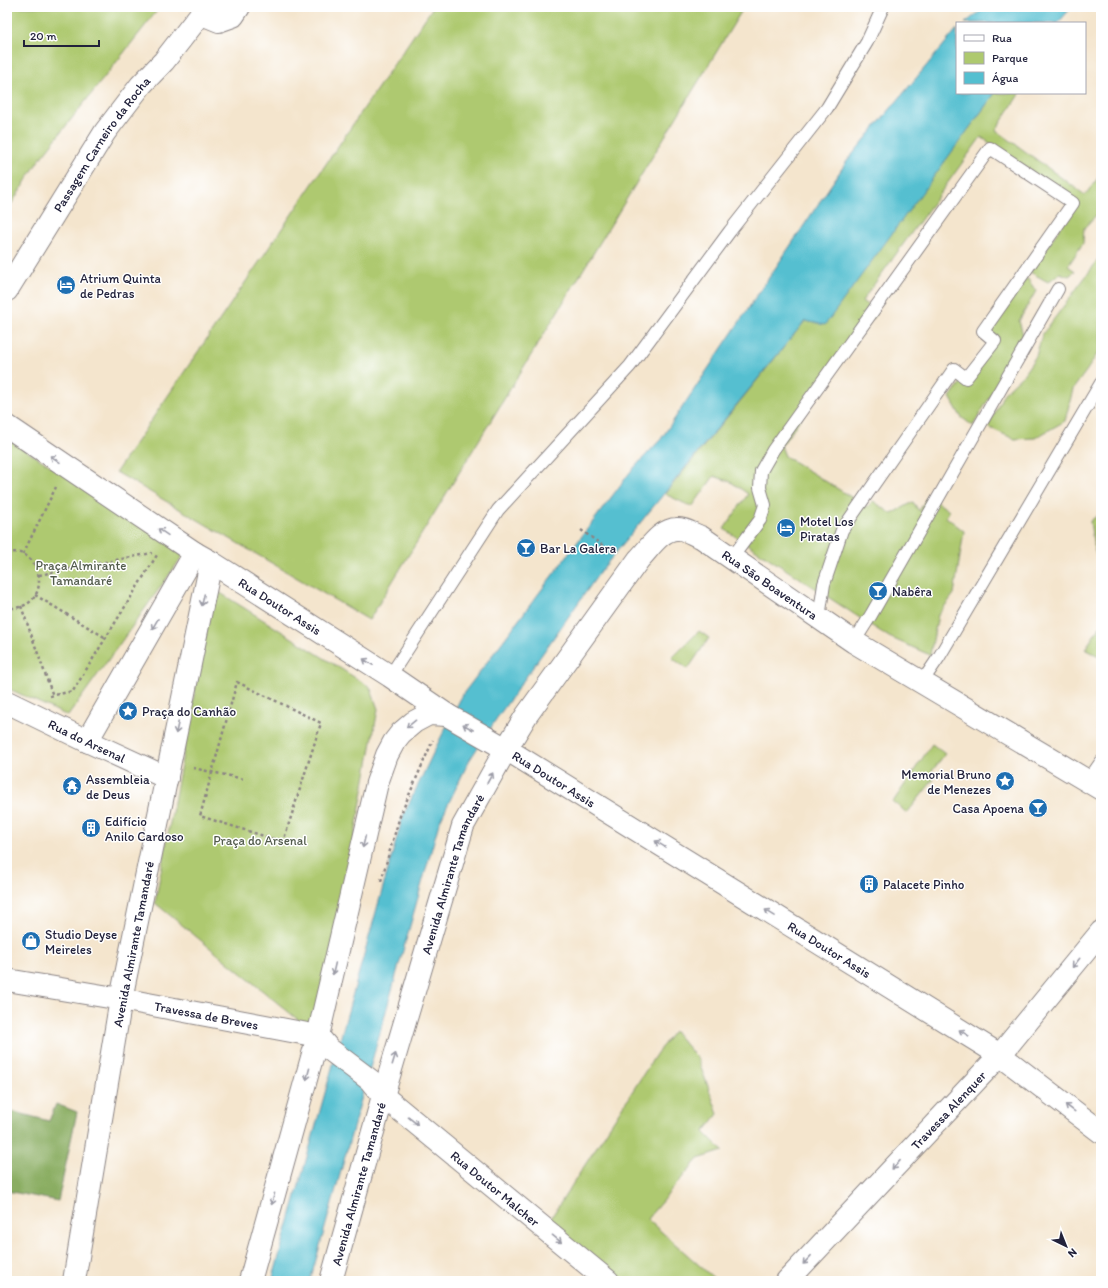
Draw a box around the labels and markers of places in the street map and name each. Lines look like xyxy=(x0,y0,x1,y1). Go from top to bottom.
place label: Atrium Quinta de Pedras xyxy=(80,271,162,301)
hotel icon: Atrium Quinta de Pedras xyxy=(55,274,77,296)
place label: Motel Los Piratas xyxy=(800,514,854,544)
hotel icon: Motel Los Piratas xyxy=(775,517,797,539)
bar icon: Bar La Galera xyxy=(515,537,537,559)
place label: Bar La Galera xyxy=(540,541,617,556)
bar icon: Nabêra xyxy=(867,580,889,602)
place label: Nabêra xyxy=(892,584,932,599)
place icon: Praça do Canhão xyxy=(117,700,139,722)
place label: Praça do Canhão xyxy=(142,704,237,719)
place label: Memorial Bruno de Menezes xyxy=(901,767,991,797)
place icon: Memorial Bruno de Menezes xyxy=(994,770,1016,792)
place label: Assembleia de Deus xyxy=(86,772,150,802)
temple icon: Assembleia de Deus xyxy=(61,775,83,797)
bar icon: Casa Apoena xyxy=(1027,797,1049,819)
place label: Casa Apoena xyxy=(952,801,1025,816)
place label: Edifício Anilo Cardoso xyxy=(105,814,184,844)
building icon: Edifício Anilo Cardoso xyxy=(80,817,102,839)
building icon: Palacete Pinho xyxy=(858,873,880,895)
place label: Palacete Pinho xyxy=(883,877,965,892)
place label: Studio Deyse Meireles xyxy=(45,927,117,957)
shop icon: Studio Deyse Meireles xyxy=(20,930,42,952)

